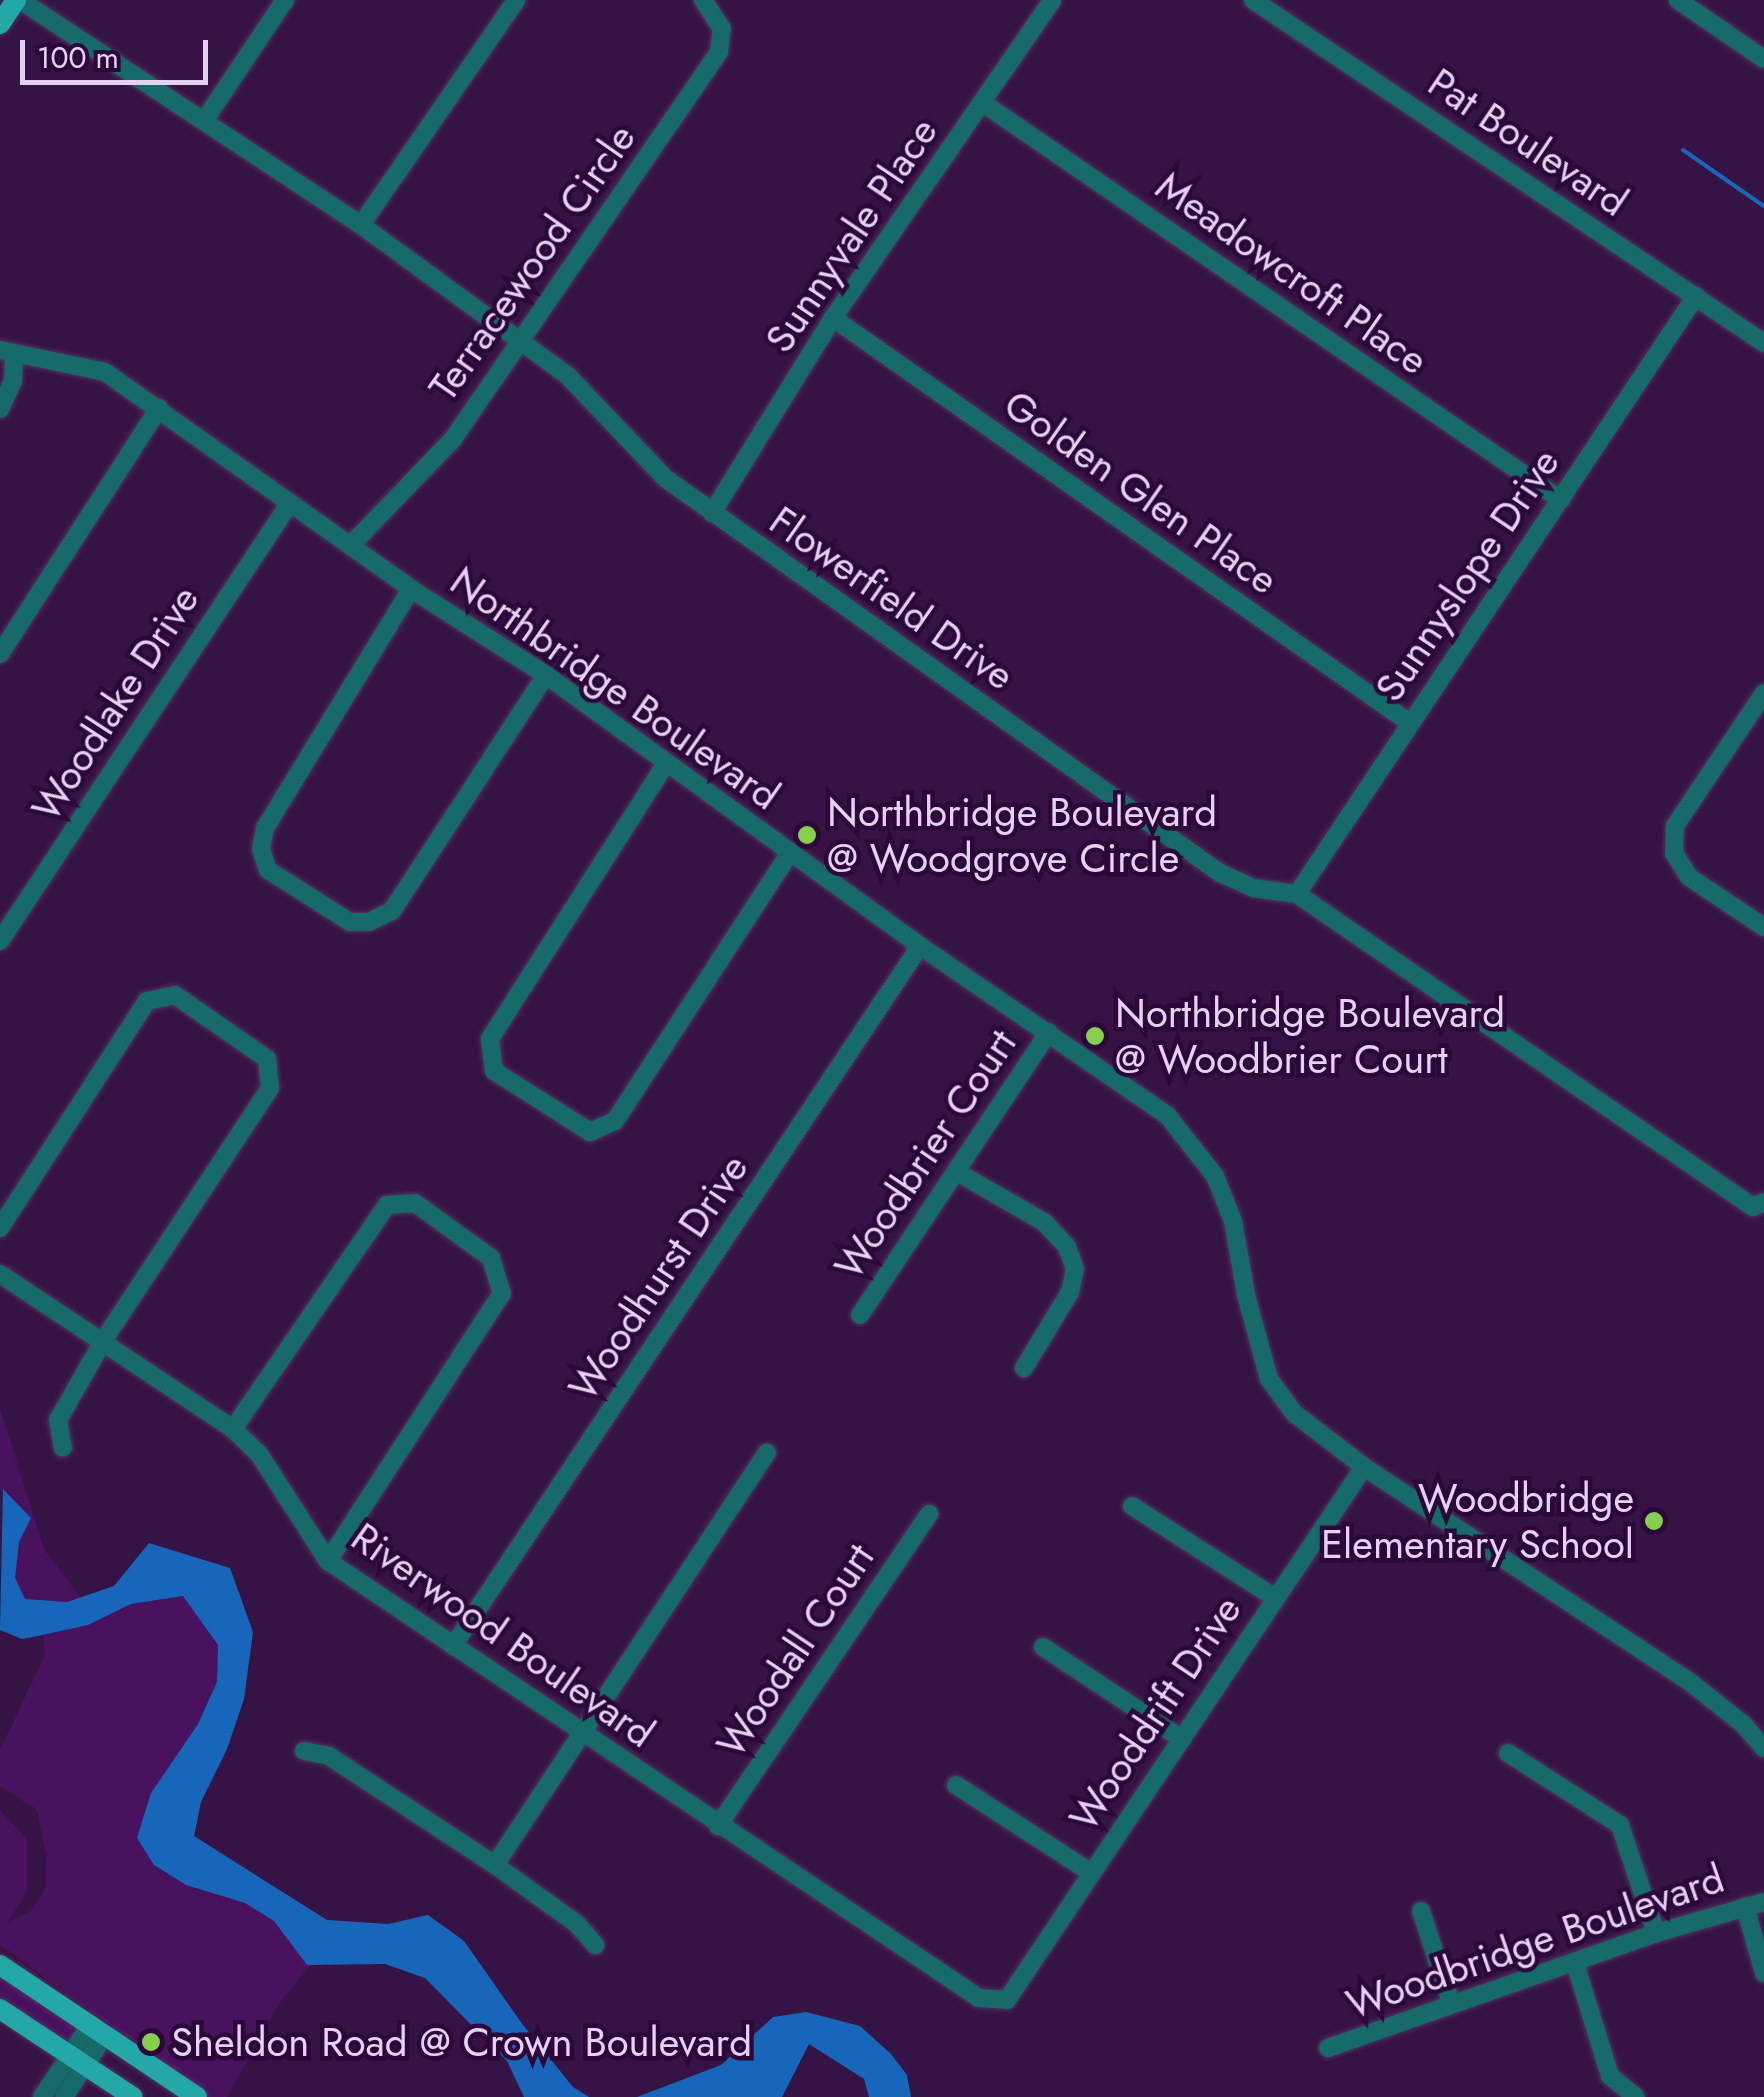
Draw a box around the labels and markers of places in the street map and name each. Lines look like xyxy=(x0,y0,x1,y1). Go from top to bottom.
place label: Northbridge Boulevard @ Woodgrove Circle xyxy=(827,788,1217,882)
marker: Northbridge Boulevard @ Woodgrove Circle xyxy=(796,824,818,846)
place label: Northbridge Boulevard @ Woodbrier Court xyxy=(1115,989,1505,1083)
marker: Northbridge Boulevard @ Woodbrier Court xyxy=(1084,1025,1106,1047)
place label: Woodbridge Elementary School xyxy=(1321,1474,1634,1568)
marker: Woodbridge Elementary School xyxy=(1643,1510,1665,1532)
place label: Sheldon Road @ Crown Boulevard xyxy=(171,2018,752,2066)
marker: Sheldon Road @ Crown Boulevard xyxy=(140,2031,162,2053)

